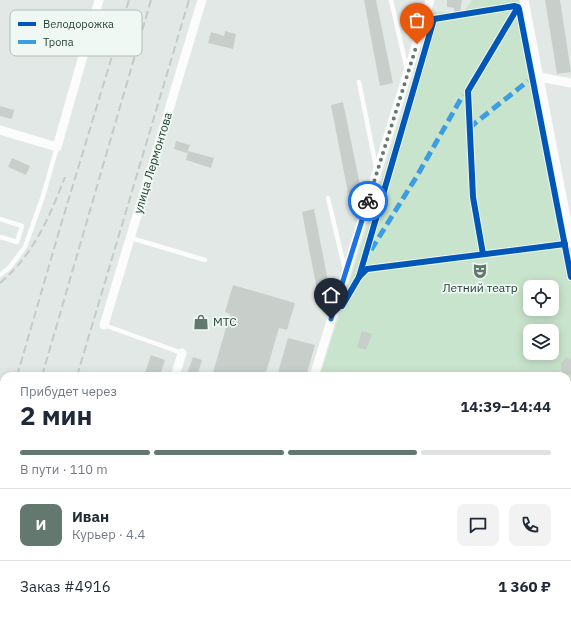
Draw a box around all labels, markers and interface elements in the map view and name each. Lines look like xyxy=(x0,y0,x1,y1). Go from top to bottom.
pin xyxy=(400,3,434,44)
icon: bag xyxy=(406,9,428,31)
legend xyxy=(10,10,142,56)
text: Велодорожка xyxy=(43,17,114,31)
text: Тропа xyxy=(43,35,74,49)
street label: улица Лермонтова xyxy=(130,110,175,215)
courier xyxy=(348,181,388,221)
icon: bike xyxy=(357,190,379,212)
theatre icon: Летний театр xyxy=(471,262,489,280)
pin xyxy=(314,278,348,319)
place label: Летний театр xyxy=(442,280,518,295)
map controls xyxy=(523,280,559,360)
button: locate xyxy=(523,280,559,316)
icon: home xyxy=(320,284,342,306)
shop icon: МТС xyxy=(192,313,210,331)
place label: МТС xyxy=(213,314,237,329)
button: layers xyxy=(523,324,559,360)
text: Прибудет через xyxy=(20,383,117,400)
text: 14:39–14:44 xyxy=(460,397,551,416)
text: 2 мин xyxy=(20,398,92,432)
text: В пути · 110 m xyxy=(20,461,108,478)
button: chat xyxy=(457,504,499,546)
button: phone xyxy=(509,504,551,546)
text: Иван xyxy=(72,507,109,526)
text: И xyxy=(36,515,46,534)
text: Курьер · 4.4 xyxy=(72,526,145,543)
text: Заказ #4916 xyxy=(20,577,111,596)
text: 1 360 ₽ xyxy=(498,577,551,596)

